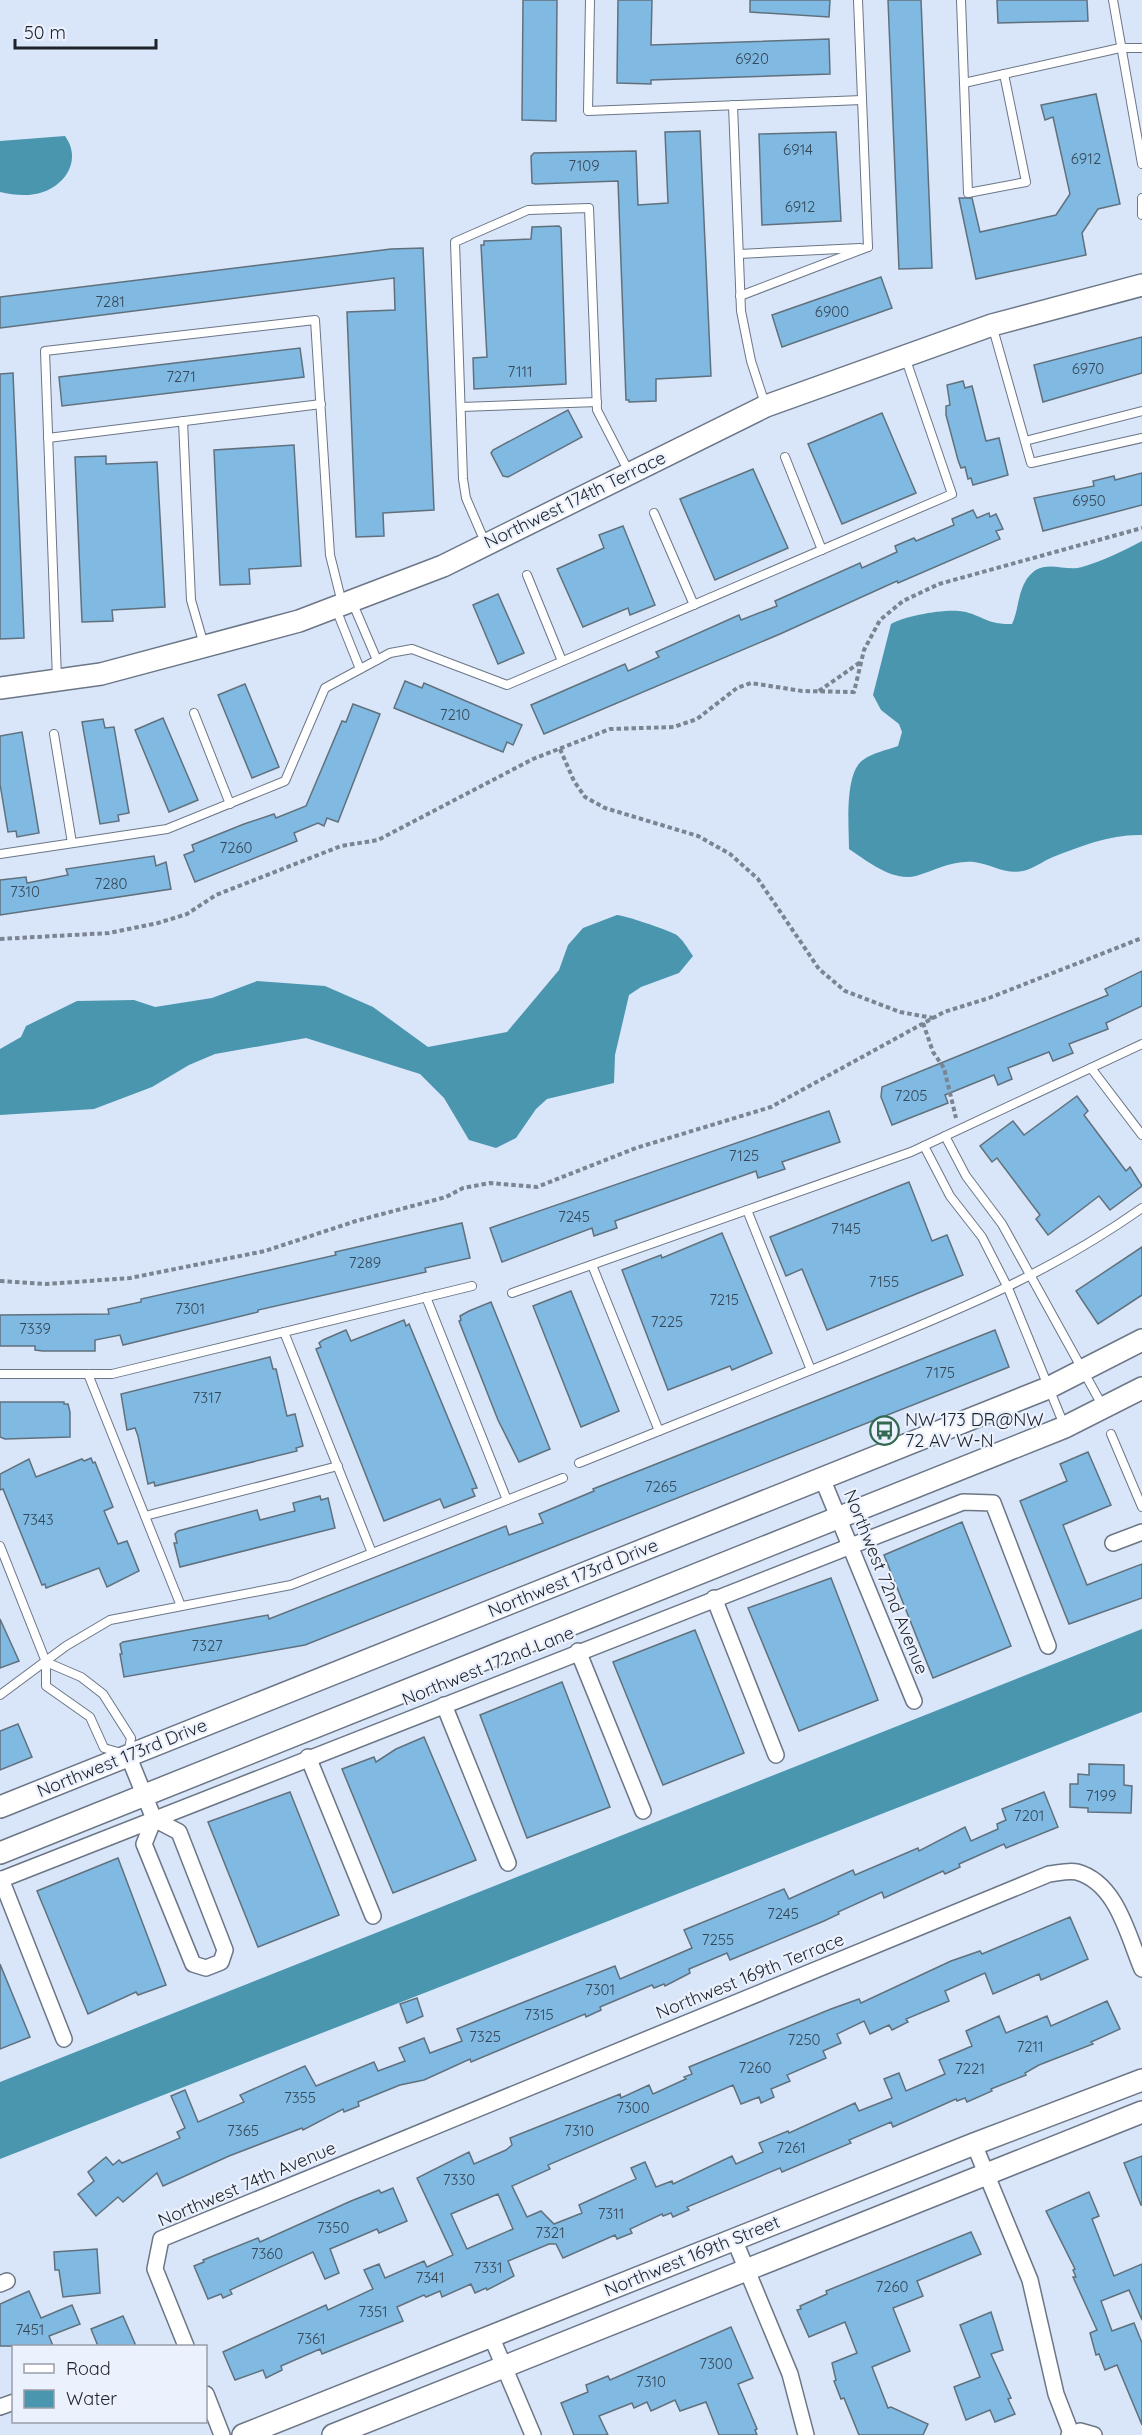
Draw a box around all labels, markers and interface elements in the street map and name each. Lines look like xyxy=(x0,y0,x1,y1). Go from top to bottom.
scale bar xyxy=(15,12,156,50)
text: 50 m xyxy=(24,21,66,44)
house number: 6920 xyxy=(735,49,769,68)
house number: 6914 xyxy=(783,140,813,159)
house number: 6912 xyxy=(1071,149,1101,168)
house number: 7109 xyxy=(568,156,600,175)
house number: 6912 xyxy=(785,197,815,216)
house number: 7281 xyxy=(95,292,125,311)
house number: 6900 xyxy=(815,302,849,321)
house number: 6970 xyxy=(1072,359,1104,378)
house number: 7111 xyxy=(507,362,533,381)
house number: 7271 xyxy=(166,367,196,386)
street label: Northwest 174th Terrace xyxy=(480,446,669,554)
house number: 6950 xyxy=(1072,491,1106,510)
house number: 7210 xyxy=(440,705,470,724)
house number: 7260 xyxy=(219,838,253,857)
house number: 7280 xyxy=(94,874,128,893)
house number: 7310 xyxy=(10,882,40,901)
house number: 7205 xyxy=(894,1086,928,1105)
house number: 7125 xyxy=(729,1146,759,1165)
house number: 7245 xyxy=(558,1207,590,1226)
house number: 7145 xyxy=(831,1219,861,1238)
house number: 7289 xyxy=(349,1253,381,1272)
house number: 7155 xyxy=(869,1272,899,1291)
house number: 7215 xyxy=(709,1290,739,1309)
house number: 7301 xyxy=(175,1299,205,1318)
house number: 7225 xyxy=(651,1312,683,1331)
house number: 7339 xyxy=(19,1319,51,1338)
house number: 7175 xyxy=(925,1363,955,1382)
house number: 7317 xyxy=(193,1388,222,1407)
place label: NW 173 DR@NW 72 AV W-N xyxy=(905,1408,1044,1452)
bus stop icon: NW 173 DR@NW 72 AV W-N xyxy=(868,1414,900,1446)
house number: 7265 xyxy=(645,1477,677,1496)
street label: Northwest 72nd Avenue xyxy=(839,1486,934,1678)
house number: 7343 xyxy=(22,1510,54,1529)
street label: Northwest 173rd Drive xyxy=(484,1533,661,1622)
street label: Northwest 172nd Lane xyxy=(398,1620,577,1711)
house number: 7327 xyxy=(191,1636,223,1655)
street label: Northwest 173rd Drive xyxy=(33,1713,210,1802)
house number: 7199 xyxy=(1086,1786,1116,1805)
house number: 7201 xyxy=(1014,1806,1044,1825)
house number: 7245 xyxy=(767,1904,799,1923)
street label: Northwest 169th Terrace xyxy=(652,1927,847,2024)
house number: 7255 xyxy=(702,1930,734,1949)
house number: 7301 xyxy=(585,1980,615,1999)
house number: 7315 xyxy=(524,2005,554,2024)
house number: 7325 xyxy=(469,2027,501,2046)
house number: 7250 xyxy=(787,2030,821,2049)
house number: 7211 xyxy=(1016,2037,1044,2056)
house number: 7260 xyxy=(738,2058,772,2077)
house number: 7221 xyxy=(955,2059,985,2078)
house number: 7355 xyxy=(284,2088,316,2107)
house number: 7300 xyxy=(616,2098,650,2117)
house number: 7365 xyxy=(227,2121,259,2140)
house number: 7310 xyxy=(564,2121,594,2140)
street label: Northwest 74th Avenue xyxy=(154,2136,339,2231)
house number: 7261 xyxy=(776,2138,806,2157)
house number: 7330 xyxy=(443,2170,475,2189)
house number: 7311 xyxy=(598,2204,624,2223)
street label: Northwest 169th Street xyxy=(601,2210,783,2301)
house number: 7350 xyxy=(317,2218,349,2237)
house number: 7321 xyxy=(535,2223,565,2242)
house number: 7360 xyxy=(251,2244,283,2263)
house number: 7331 xyxy=(474,2258,502,2277)
house number: 7341 xyxy=(416,2268,444,2287)
house number: 7260 xyxy=(875,2277,909,2296)
house number: 7351 xyxy=(358,2302,388,2321)
house number: 7451 xyxy=(16,2320,44,2339)
house number: 7361 xyxy=(296,2329,326,2348)
legend xyxy=(12,2345,207,2423)
house number: 7300 xyxy=(699,2354,733,2373)
text: Road xyxy=(66,2357,111,2380)
house number: 7310 xyxy=(636,2372,666,2391)
text: Water xyxy=(66,2387,117,2410)

